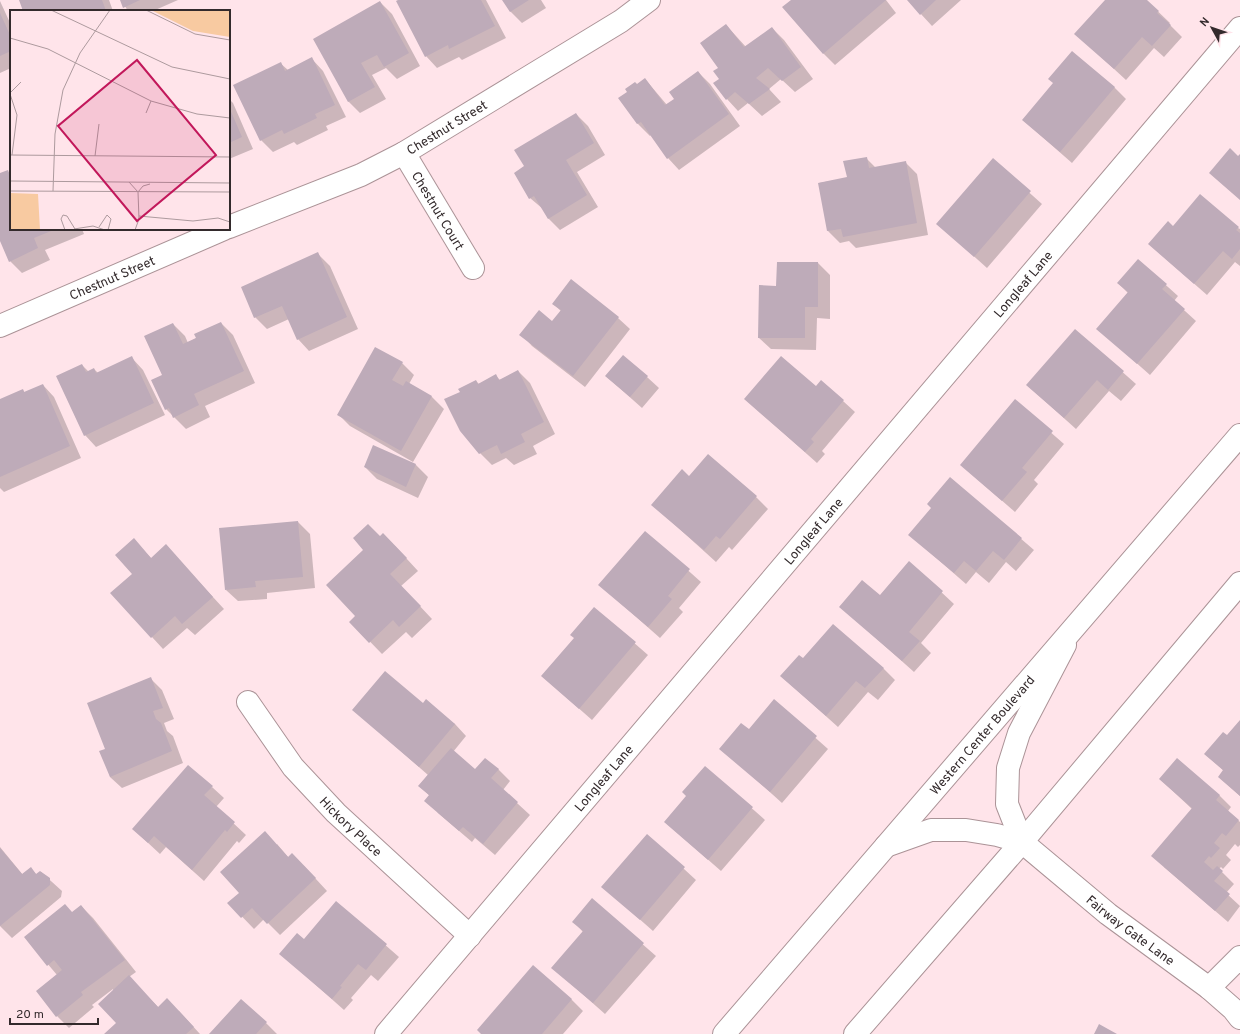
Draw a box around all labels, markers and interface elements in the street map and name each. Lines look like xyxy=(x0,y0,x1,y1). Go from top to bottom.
north arrow xyxy=(1192,8,1232,48)
inset map xyxy=(10,10,230,230)
text: N xyxy=(1197,15,1213,30)
street label: Chestnut Street xyxy=(404,98,491,159)
street label: Chestnut Court xyxy=(407,169,467,254)
street label: Longleaf Lane xyxy=(991,248,1057,322)
street label: Chestnut Street xyxy=(68,254,158,305)
street label: Longleaf Lane xyxy=(782,495,848,569)
street label: Western Center Boulevard xyxy=(928,673,1039,799)
street label: Longleaf Lane xyxy=(572,742,638,816)
street label: Hickory Place xyxy=(315,794,384,861)
street label: Fairway Gate Lane xyxy=(1082,893,1177,970)
scale bar xyxy=(10,1000,98,1026)
text: 20 m xyxy=(16,1007,44,1023)

